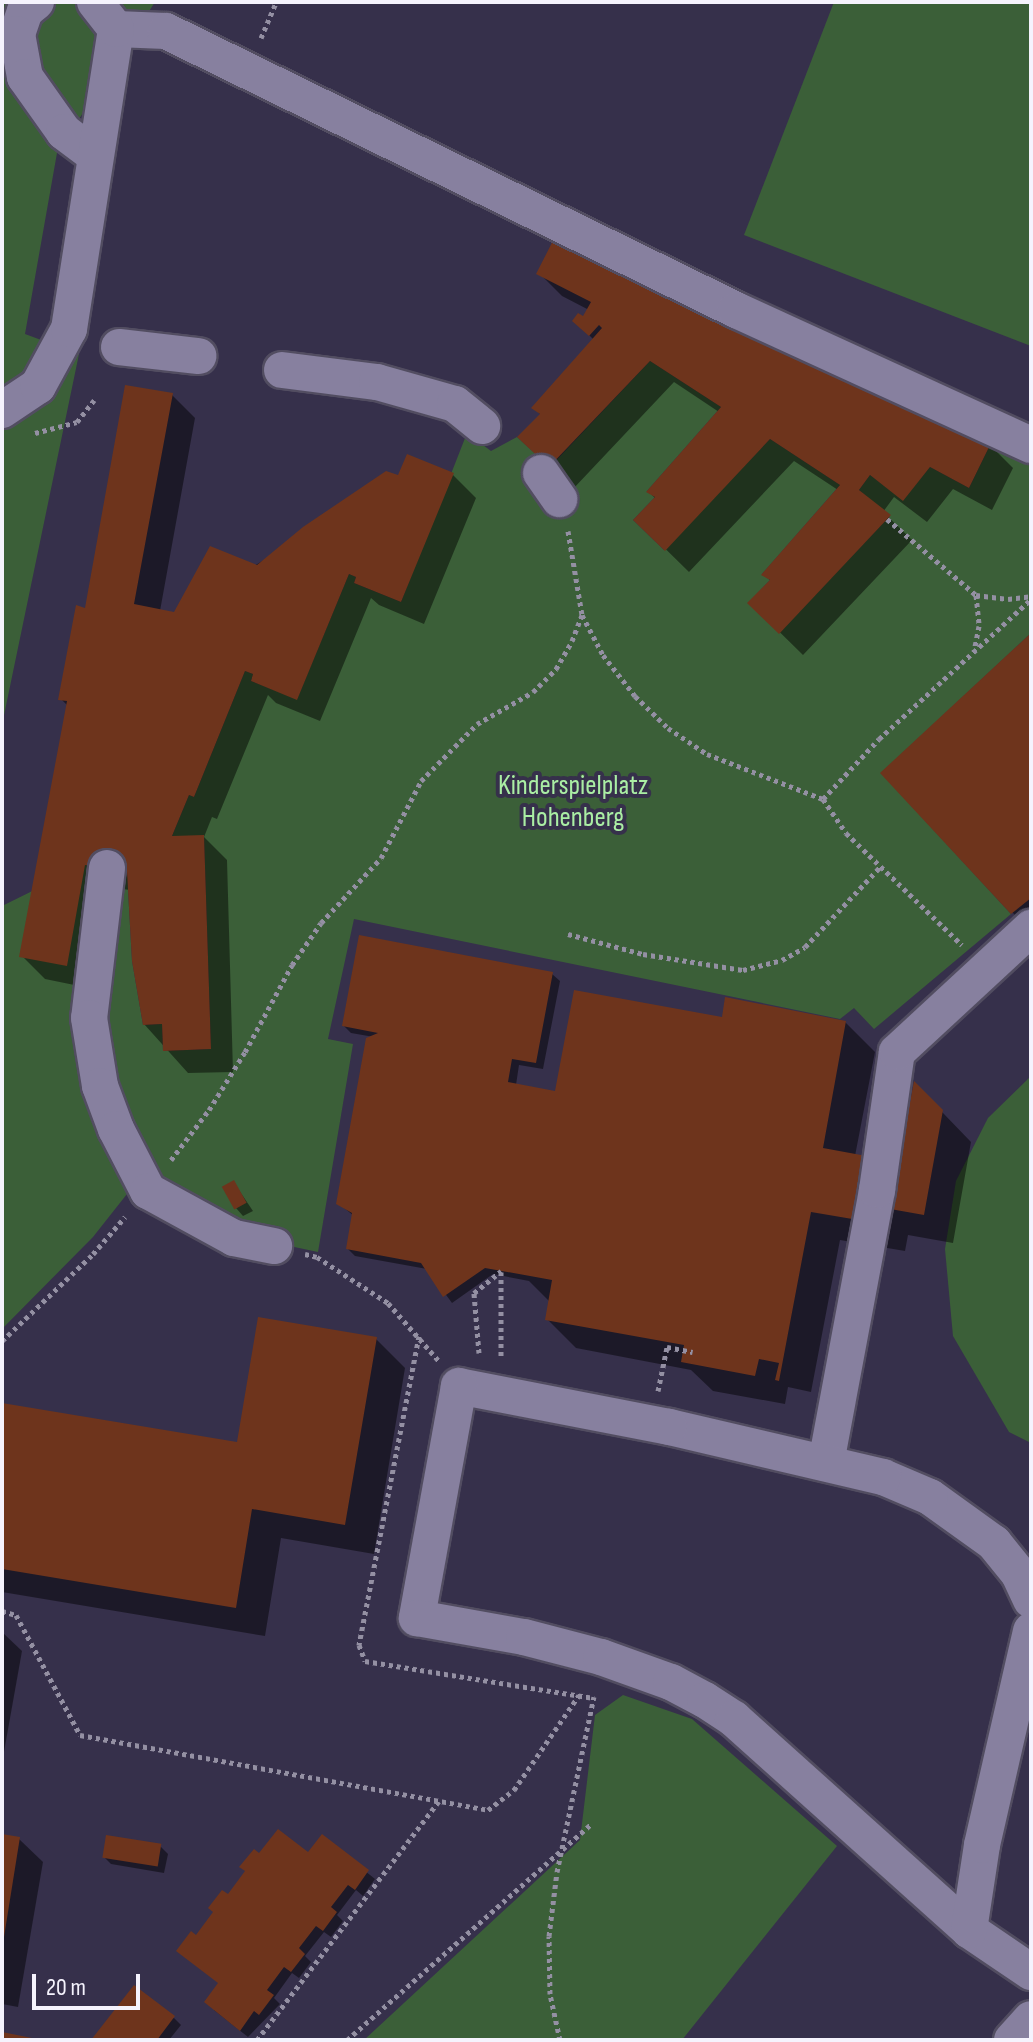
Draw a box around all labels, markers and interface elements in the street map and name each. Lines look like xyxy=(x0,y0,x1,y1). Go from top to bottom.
park label: Kinderspielplatz Hohenberg xyxy=(498,769,648,835)
scale bar xyxy=(36,1958,144,2008)
text: 20 m xyxy=(46,1973,86,2002)

